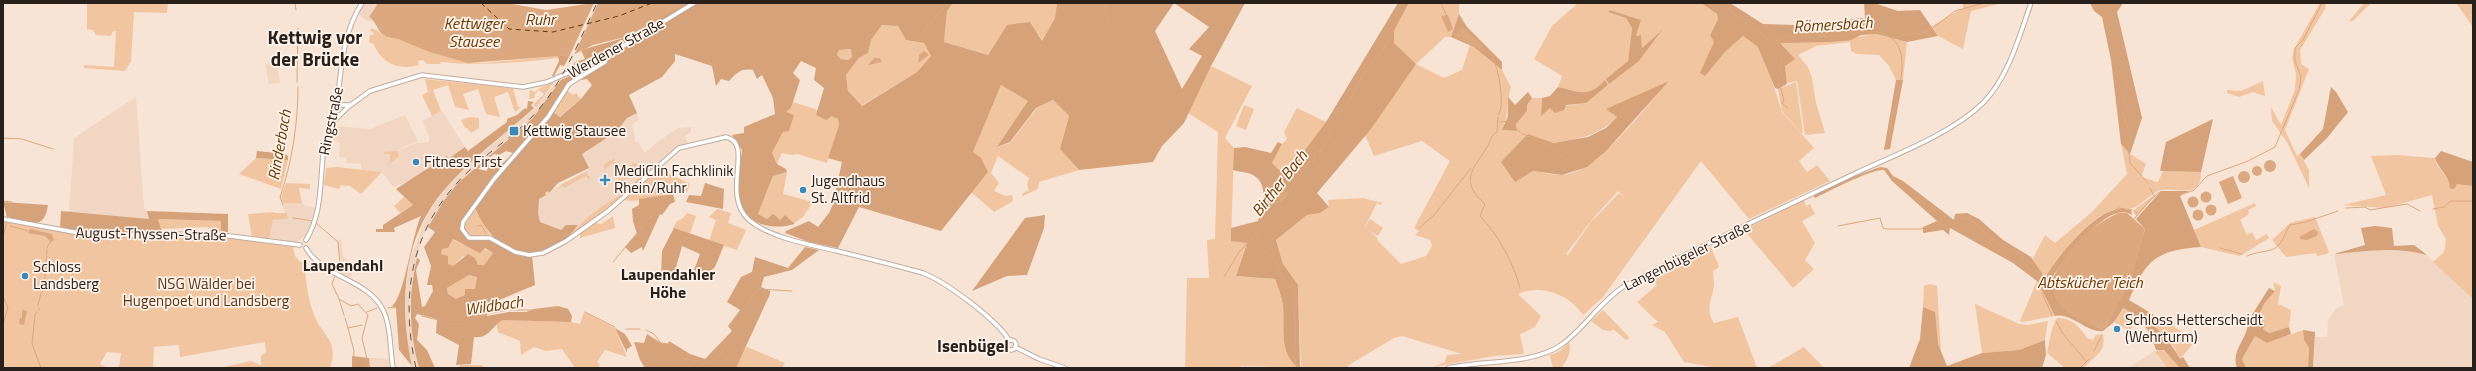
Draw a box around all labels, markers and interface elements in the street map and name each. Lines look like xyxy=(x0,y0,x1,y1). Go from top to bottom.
water label: Ruhr xyxy=(525,7,557,31)
water label: Römersbach xyxy=(1793,10,1874,38)
water label: Kettwiger Stausee xyxy=(444,11,506,53)
street label: Werdener Straße xyxy=(563,11,668,84)
district label: Kettwig vor der Brücke xyxy=(268,22,362,73)
street label: Ringstraße xyxy=(312,85,349,157)
water label: Rinderbach xyxy=(261,107,297,182)
place label: Kettwig Stausee xyxy=(523,119,626,142)
marker: Kettwig Stausee xyxy=(508,125,520,137)
water label: Birther Bach xyxy=(1245,144,1313,221)
place label: Fitness First xyxy=(424,150,503,173)
marker: Fitness First xyxy=(411,157,421,167)
place label: MediClin Fachklinik Rhein/Ruhr xyxy=(614,159,734,199)
place label: Jugendhaus St. Altfrid xyxy=(811,169,885,209)
marker: MediClin Fachklinik Rhein/Ruhr xyxy=(599,174,611,186)
marker: Jugendhaus St. Altfrid xyxy=(798,185,808,195)
street label: Langenbügeler Straße xyxy=(1619,215,1754,296)
street label: August-Thyssen-Straße xyxy=(75,221,227,246)
district label: Laupendahl xyxy=(303,253,383,277)
place label: Schloss Landsberg xyxy=(33,255,99,295)
district label: Laupendahler Höhe xyxy=(621,262,715,304)
water label: Abtskücher Teich xyxy=(2037,270,2144,294)
marker: Schloss Landsberg xyxy=(20,271,30,281)
park label: NSG Wälder bei Hugenpoet und Landsberg xyxy=(123,272,290,312)
water label: Wildbach xyxy=(463,289,526,321)
place label: Schloss Hetterscheidt (Wehrturm) xyxy=(2125,308,2264,348)
marker: Schloss Hetterscheidt (Wehrturm) xyxy=(2112,324,2122,334)
district label: Isenbügel xyxy=(937,333,1009,359)

